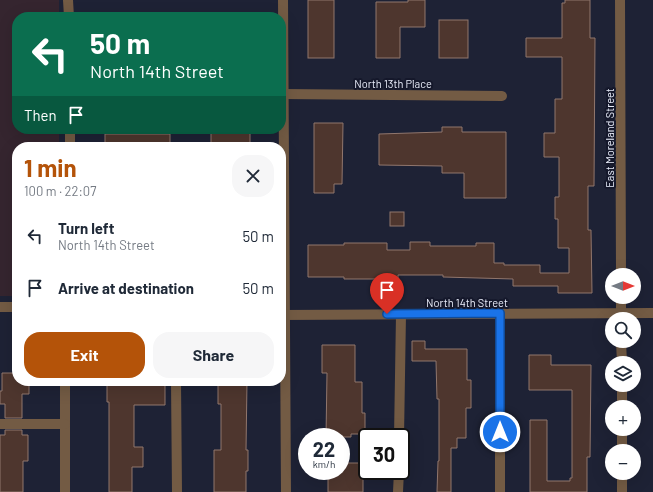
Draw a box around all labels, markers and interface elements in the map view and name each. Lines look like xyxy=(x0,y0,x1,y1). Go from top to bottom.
text: 50 m xyxy=(90,26,150,60)
icon: left xyxy=(24,28,76,80)
text: North 14th Street xyxy=(90,60,224,82)
street label: North 13th Place xyxy=(354,77,432,90)
street label: East Moreland Street xyxy=(603,88,616,188)
icon: arrive xyxy=(65,104,87,126)
text: Then xyxy=(24,106,57,124)
text: 1 min xyxy=(24,153,77,182)
button: close xyxy=(232,155,274,197)
text: 100 m · 22:07 xyxy=(24,183,96,199)
text: Turn left xyxy=(58,219,114,237)
icon: left xyxy=(24,225,46,247)
text: 50 m xyxy=(242,227,274,245)
text: North 14th Street xyxy=(58,237,155,253)
north arrow xyxy=(605,268,641,304)
map controls xyxy=(605,268,641,480)
pin xyxy=(370,273,404,314)
icon: arrive xyxy=(24,277,46,299)
text: Arrive at destination xyxy=(58,279,194,297)
text: 50 m xyxy=(242,279,274,297)
icon: arrive xyxy=(376,279,398,301)
street label: North 14th Street xyxy=(426,296,508,309)
button: search xyxy=(605,312,641,348)
button: Exit xyxy=(24,332,145,378)
button: Share xyxy=(153,332,274,378)
button: layers xyxy=(605,356,641,392)
button: + xyxy=(605,400,641,436)
position arrow xyxy=(479,411,521,453)
speed limit sign: 30 xyxy=(358,428,410,480)
text: 22 xyxy=(313,437,335,461)
button: − xyxy=(605,444,641,480)
text: km/h xyxy=(313,458,335,470)

